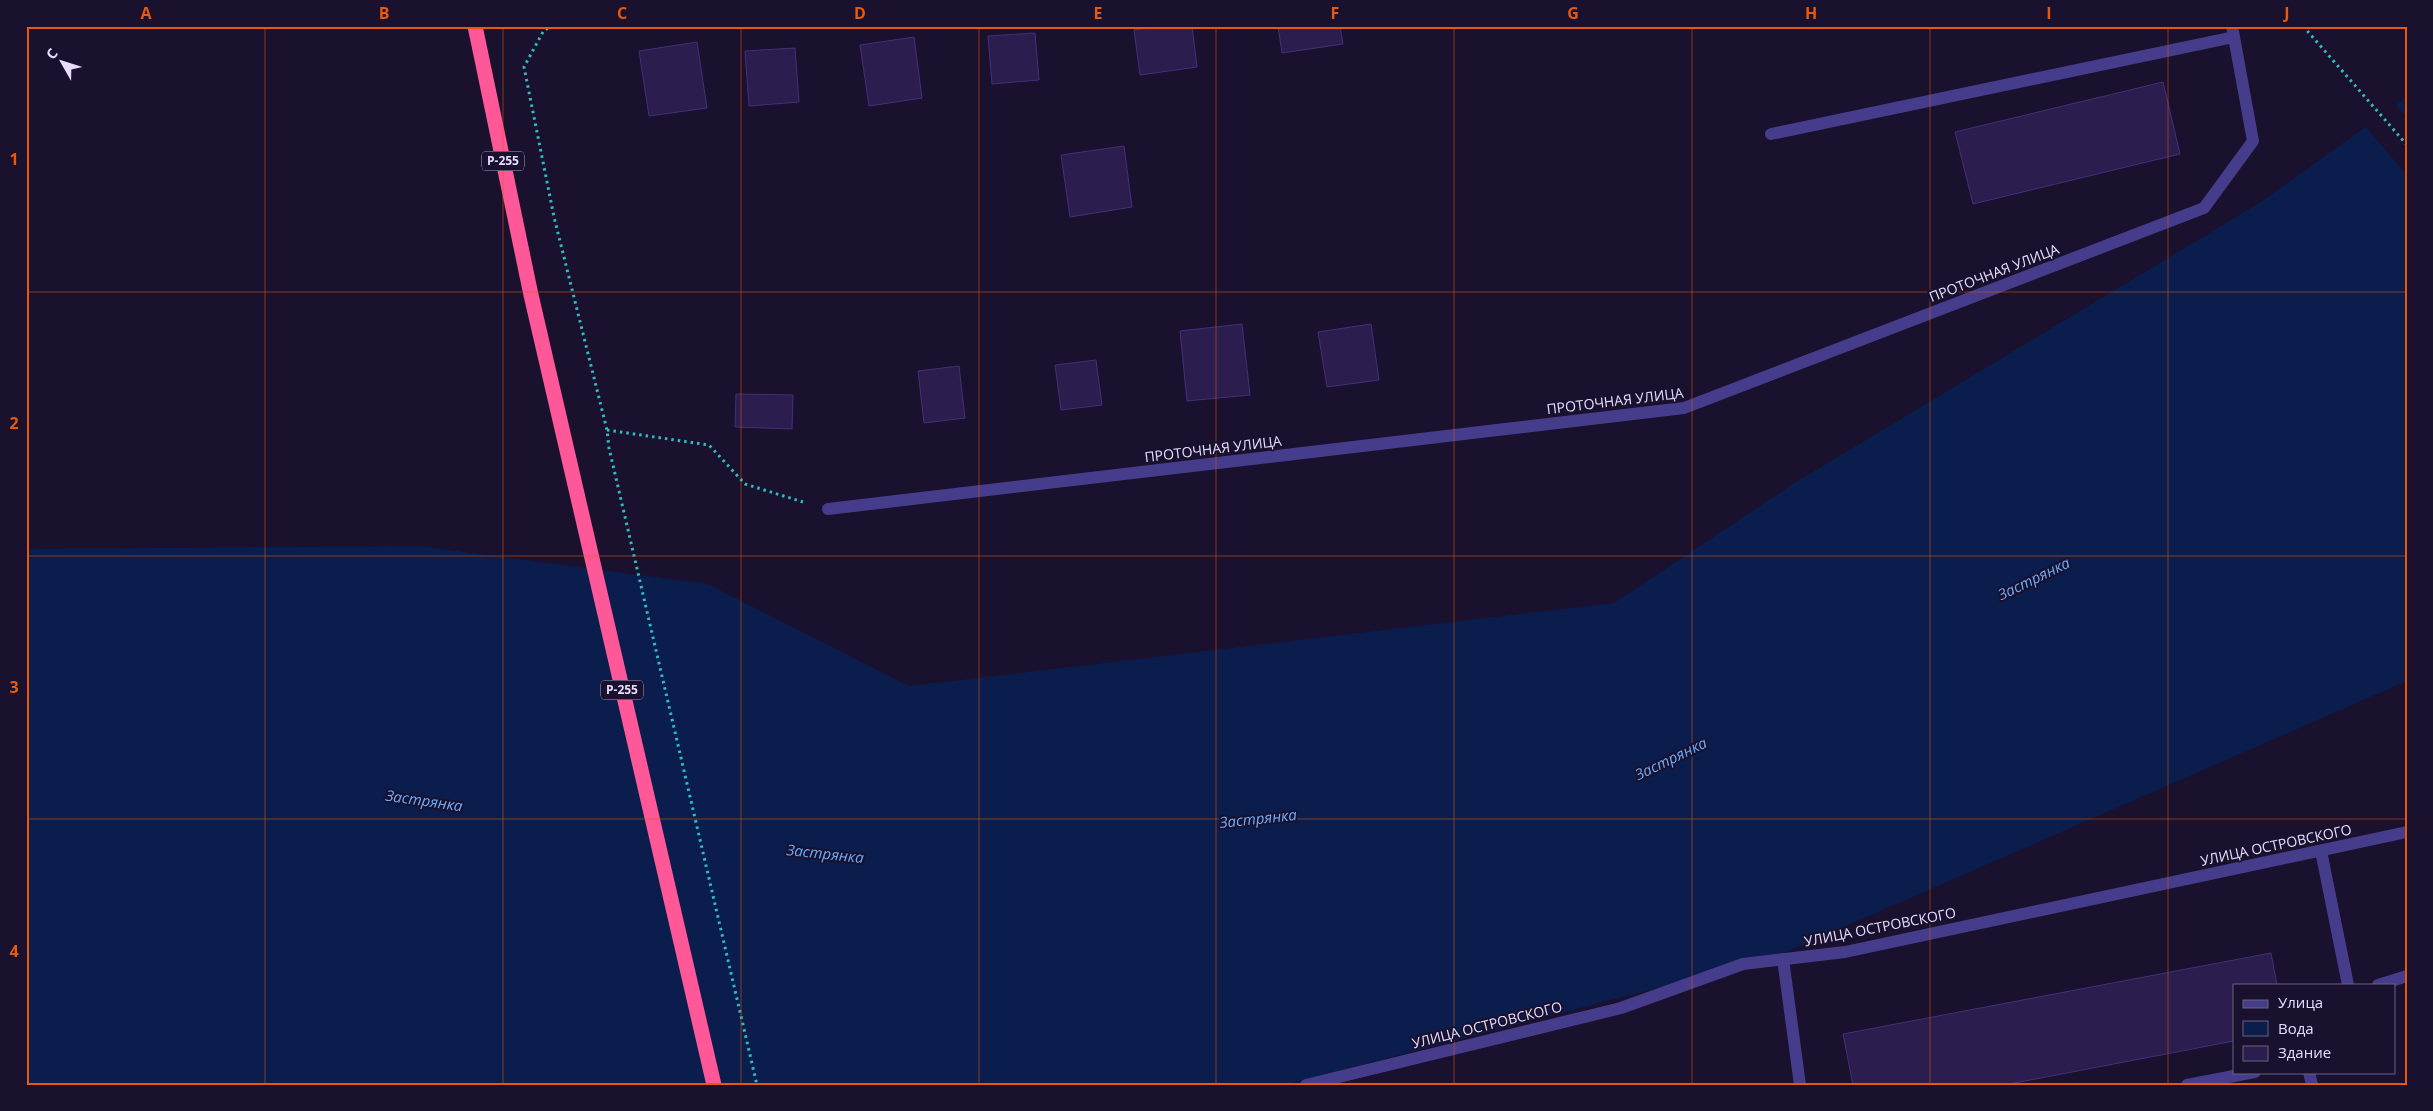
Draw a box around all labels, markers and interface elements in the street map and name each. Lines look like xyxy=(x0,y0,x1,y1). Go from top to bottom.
text: A xyxy=(140,2,152,24)
text: B xyxy=(379,2,389,24)
text: C xyxy=(617,2,627,24)
text: D xyxy=(854,2,866,24)
text: E xyxy=(1094,2,1103,24)
text: F xyxy=(1331,2,1339,24)
text: G xyxy=(1567,2,1579,24)
text: H xyxy=(1805,2,1817,24)
text: I xyxy=(2046,2,2052,24)
text: J xyxy=(2282,2,2290,24)
north arrow xyxy=(38,38,88,88)
text: С xyxy=(41,44,62,63)
text: 1 xyxy=(9,148,19,170)
road number: Р-255 xyxy=(482,152,524,170)
street label: ПРОТОЧНАЯ УЛИЦА xyxy=(1926,239,2062,306)
street label: ПРОТОЧНАЯ УЛИЦА xyxy=(1545,383,1685,418)
text: 2 xyxy=(9,412,19,434)
street label: ПРОТОЧНАЯ УЛИЦА xyxy=(1143,431,1283,466)
water label: Застрянка xyxy=(1993,552,2073,605)
text: 3 xyxy=(9,676,19,698)
road number: Р-255 xyxy=(601,680,643,700)
water label: Застрянка xyxy=(1630,732,1710,785)
water label: Застрянка xyxy=(383,785,464,815)
water label: Застрянка xyxy=(1217,804,1298,832)
street label: УЛИЦА ОСТРОВСКОГО xyxy=(2199,819,2353,870)
water label: Застрянка xyxy=(784,839,865,867)
street label: УЛИЦА ОСТРОВСКОГО xyxy=(1802,902,1957,951)
text: 4 xyxy=(9,940,19,962)
legend xyxy=(2233,984,2396,1074)
text: Улица xyxy=(2278,992,2323,1012)
street label: УЛИЦА ОСТРОВСКОГО xyxy=(1410,997,1564,1052)
text: Вода xyxy=(2278,1018,2314,1038)
text: Здание xyxy=(2278,1042,2331,1062)

